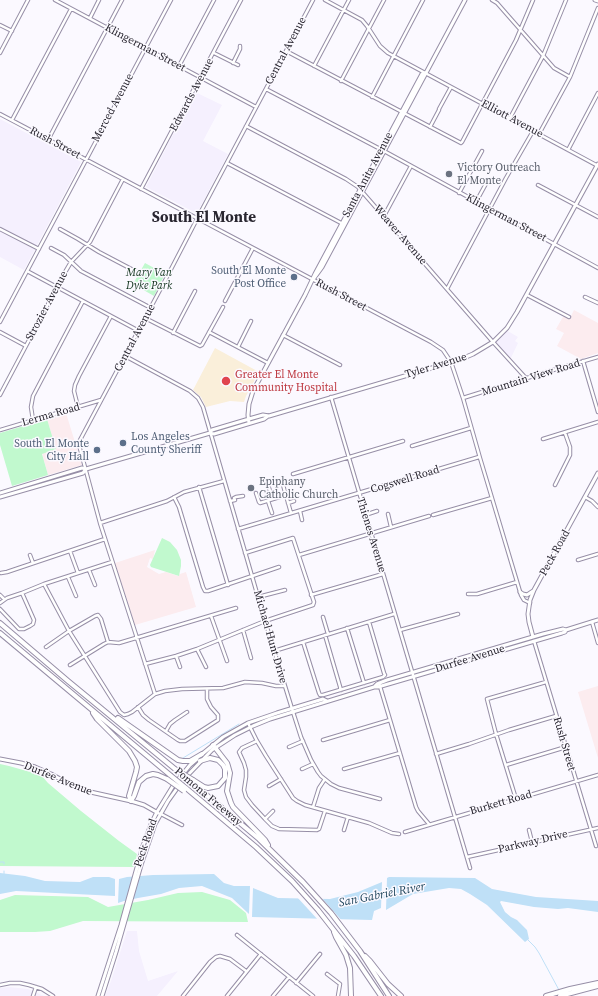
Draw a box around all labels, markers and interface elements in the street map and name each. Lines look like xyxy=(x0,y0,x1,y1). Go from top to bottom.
street label: Central Avenue xyxy=(263,15,309,87)
street label: Klingerman Street xyxy=(102,21,188,75)
street label: Edwards Avenue xyxy=(167,56,217,134)
street label: Merced Avenue xyxy=(89,71,137,145)
street label: Elliott Avenue xyxy=(479,97,545,141)
street label: Rush Street xyxy=(27,124,83,162)
street label: Santa Anita Avenue xyxy=(340,130,396,220)
place label: Victory Outreach El Monte xyxy=(457,161,541,187)
marker: Victory Outreach El Monte xyxy=(444,169,454,179)
street label: Klingerman Street xyxy=(463,191,549,245)
street label: Weaver Avenue xyxy=(370,202,430,268)
district label: South El Monte xyxy=(152,209,256,227)
place label: South El Monte Post Office xyxy=(211,264,286,290)
park label: Mary Van Dyke Park xyxy=(126,266,172,292)
street label: Strozier Avenue xyxy=(23,269,71,343)
marker: South El Monte Post Office xyxy=(289,272,299,282)
street label: Rush Street xyxy=(313,276,369,314)
street label: Central Avenue xyxy=(112,302,158,374)
street label: Tyler Avenue xyxy=(404,350,468,382)
street label: Mountain View Road xyxy=(480,357,582,399)
place label: Greater El Monte Community Hospital xyxy=(235,368,337,394)
marker: Greater El Monte Community Hospital xyxy=(220,375,232,387)
street label: Lerma Road xyxy=(20,400,82,430)
place label: Los Angeles County Sheriff xyxy=(131,430,202,456)
place label: South El Monte City Hall xyxy=(14,437,89,463)
marker: Los Angeles County Sheriff xyxy=(118,438,128,448)
marker: South El Monte City Hall xyxy=(92,445,102,455)
street label: Cogswell Road xyxy=(369,463,441,497)
place label: Epiphany Catholic Church xyxy=(259,475,338,501)
marker: Epiphany Catholic Church xyxy=(246,483,256,493)
street label: Thienes Avenue xyxy=(353,496,389,574)
street label: Peck Road xyxy=(537,528,573,578)
street label: Michael Hunt Drive xyxy=(250,589,290,685)
street label: Durfee Avenue xyxy=(433,642,507,676)
street label: Rush Street xyxy=(550,715,578,773)
street label: Durfee Avenue xyxy=(22,759,94,799)
street label: Pomona Freeway xyxy=(172,765,244,829)
street label: Burkett Road xyxy=(469,788,533,818)
street label: Peck Road xyxy=(132,817,160,869)
street label: Parkway Drive xyxy=(497,828,569,856)
water label: San Gabriel River xyxy=(338,880,426,910)

